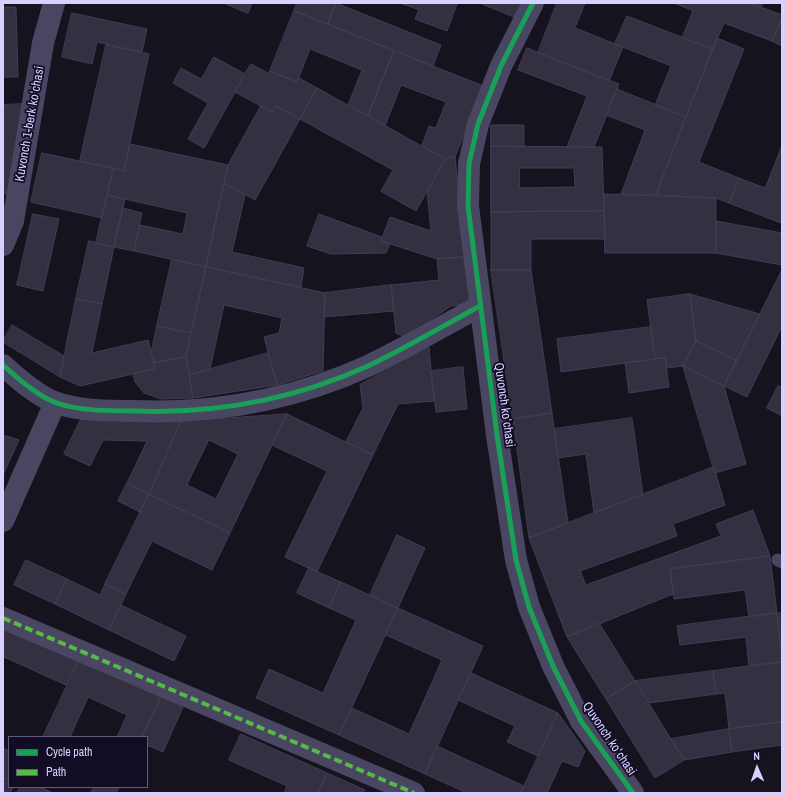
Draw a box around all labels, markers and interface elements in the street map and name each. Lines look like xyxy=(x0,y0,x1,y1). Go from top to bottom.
street label: Kuvonch 1-berk koʻchasi xyxy=(12,65,48,183)
street label: Quvonch koʻchasi xyxy=(490,362,518,448)
street label: Quvonch koʻchasi xyxy=(579,699,639,779)
legend xyxy=(8,736,148,788)
text: Cycle path xyxy=(46,744,93,760)
north arrow xyxy=(737,748,777,788)
text: N xyxy=(753,749,760,763)
text: Path xyxy=(46,764,66,780)

